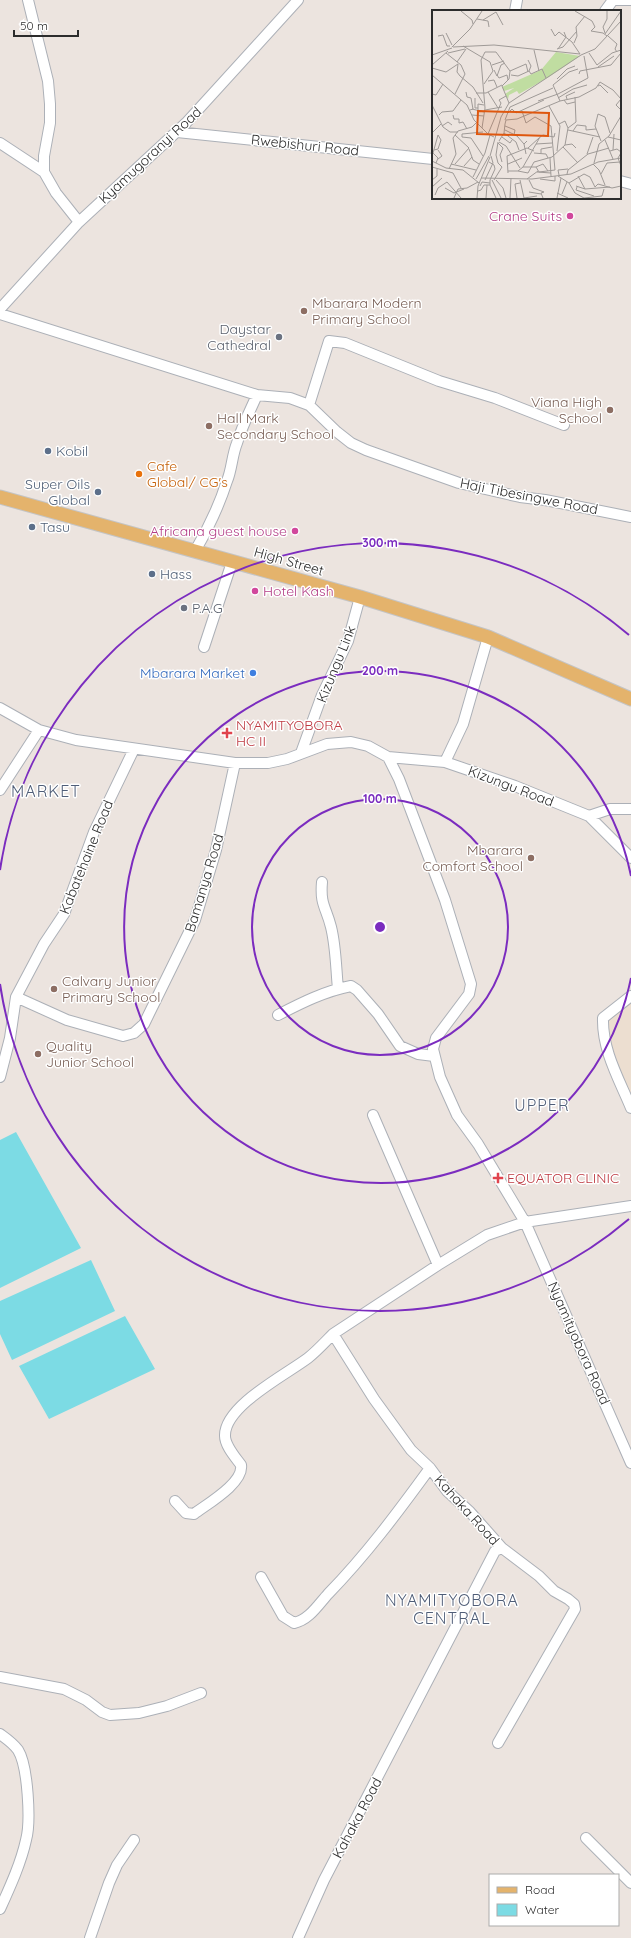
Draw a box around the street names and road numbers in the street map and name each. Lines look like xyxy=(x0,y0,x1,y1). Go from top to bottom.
street label: Kyamugoranyi Road xyxy=(95,103,205,207)
street label: Rwebishuri Road xyxy=(250,130,360,160)
street label: Haji Tibesingwe Road xyxy=(458,474,600,518)
street label: High Street xyxy=(252,542,326,580)
street label: Kizungu Link xyxy=(312,623,360,705)
street label: Kizungu Road xyxy=(466,761,556,811)
street label: Kabatehaine Road xyxy=(55,797,117,917)
street label: Bamanya Road xyxy=(181,832,227,934)
street label: Nyamityobora Road xyxy=(544,1279,614,1407)
street label: Kahaka Road xyxy=(431,1471,503,1549)
street label: Kahaka Road xyxy=(328,1775,386,1861)

